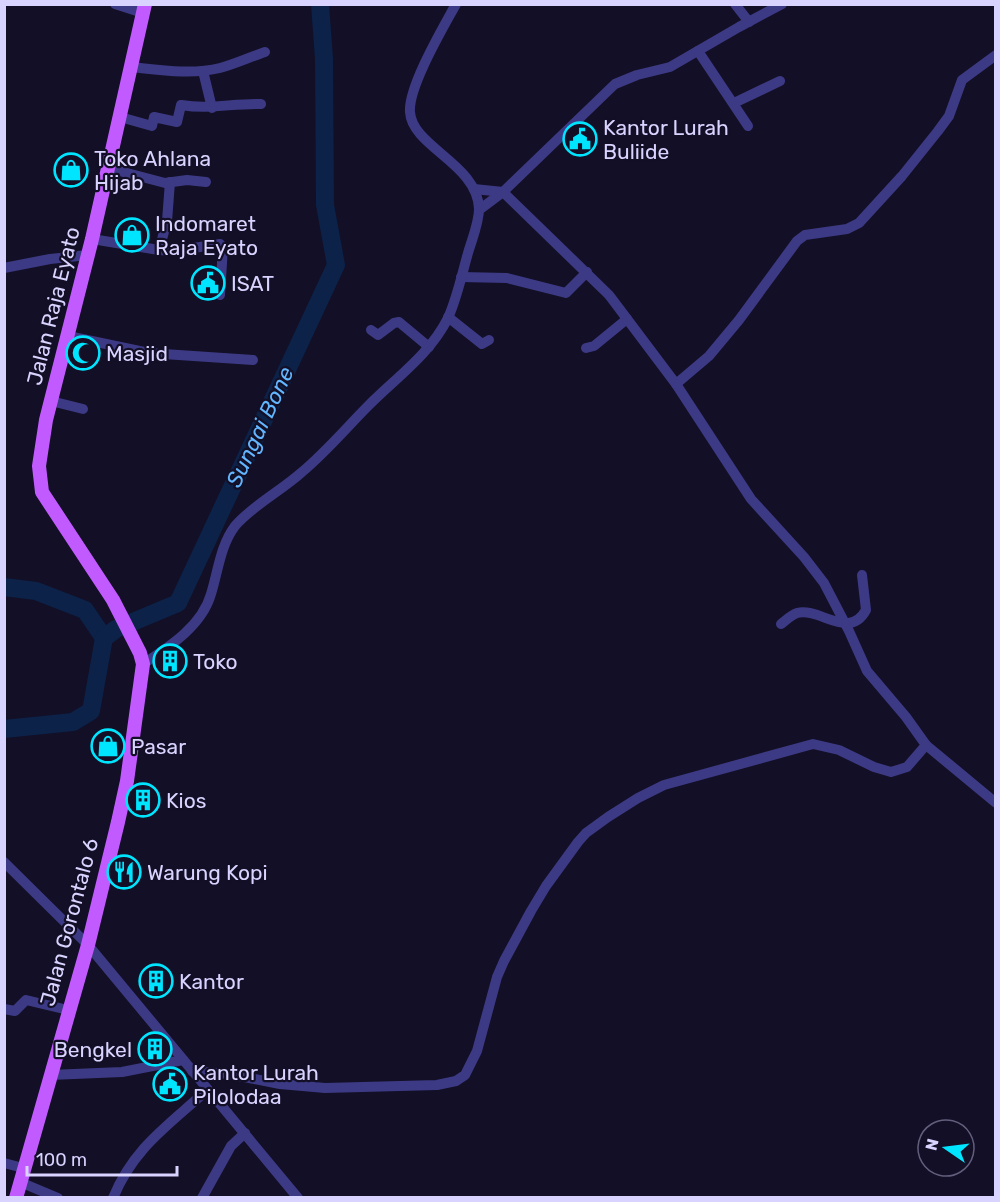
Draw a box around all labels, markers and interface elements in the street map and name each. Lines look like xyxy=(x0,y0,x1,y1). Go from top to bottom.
place label: Kantor Lurah Buliide xyxy=(603,115,729,164)
public building icon: Kantor Lurah Buliide xyxy=(562,121,598,157)
place label: Toko Ahlana Hijab xyxy=(94,146,211,195)
shop icon: Toko Ahlana Hijab xyxy=(53,152,89,188)
place label: Indomaret Raja Eyato xyxy=(155,211,258,260)
shop icon: Indomaret Raja Eyato xyxy=(114,217,150,253)
street label: Jalan Raja Eyato xyxy=(21,224,85,388)
public building icon: ISAT xyxy=(190,265,226,301)
place label: ISAT xyxy=(231,271,274,296)
mosque icon: Masjid xyxy=(65,335,101,371)
place label: Masjid xyxy=(106,341,168,366)
water label: Sungai Bone xyxy=(220,362,300,492)
building icon: Toko xyxy=(152,643,188,679)
place label: Toko xyxy=(193,649,238,674)
shop icon: Pasar xyxy=(90,728,126,764)
place label: Pasar xyxy=(131,734,186,759)
building icon: Kios xyxy=(125,782,161,818)
place label: Kios xyxy=(166,788,206,813)
street label: Jalan Gorontalo 6 xyxy=(35,835,103,1009)
restaurant icon: Warung Kopi xyxy=(106,854,142,890)
place label: Warung Kopi xyxy=(147,860,268,885)
building icon: Kantor xyxy=(138,963,174,999)
place label: Kantor xyxy=(179,969,244,994)
building icon: Bengkel xyxy=(137,1031,173,1067)
place label: Bengkel xyxy=(54,1037,132,1062)
place label: Kantor Lurah Pilolodaa xyxy=(193,1060,319,1109)
public building icon: Kantor Lurah Pilolodaa xyxy=(152,1066,188,1102)
north arrow xyxy=(916,1118,976,1178)
text: N xyxy=(921,1137,943,1152)
scale bar xyxy=(27,1139,177,1177)
text: 100 m xyxy=(36,1149,87,1171)

